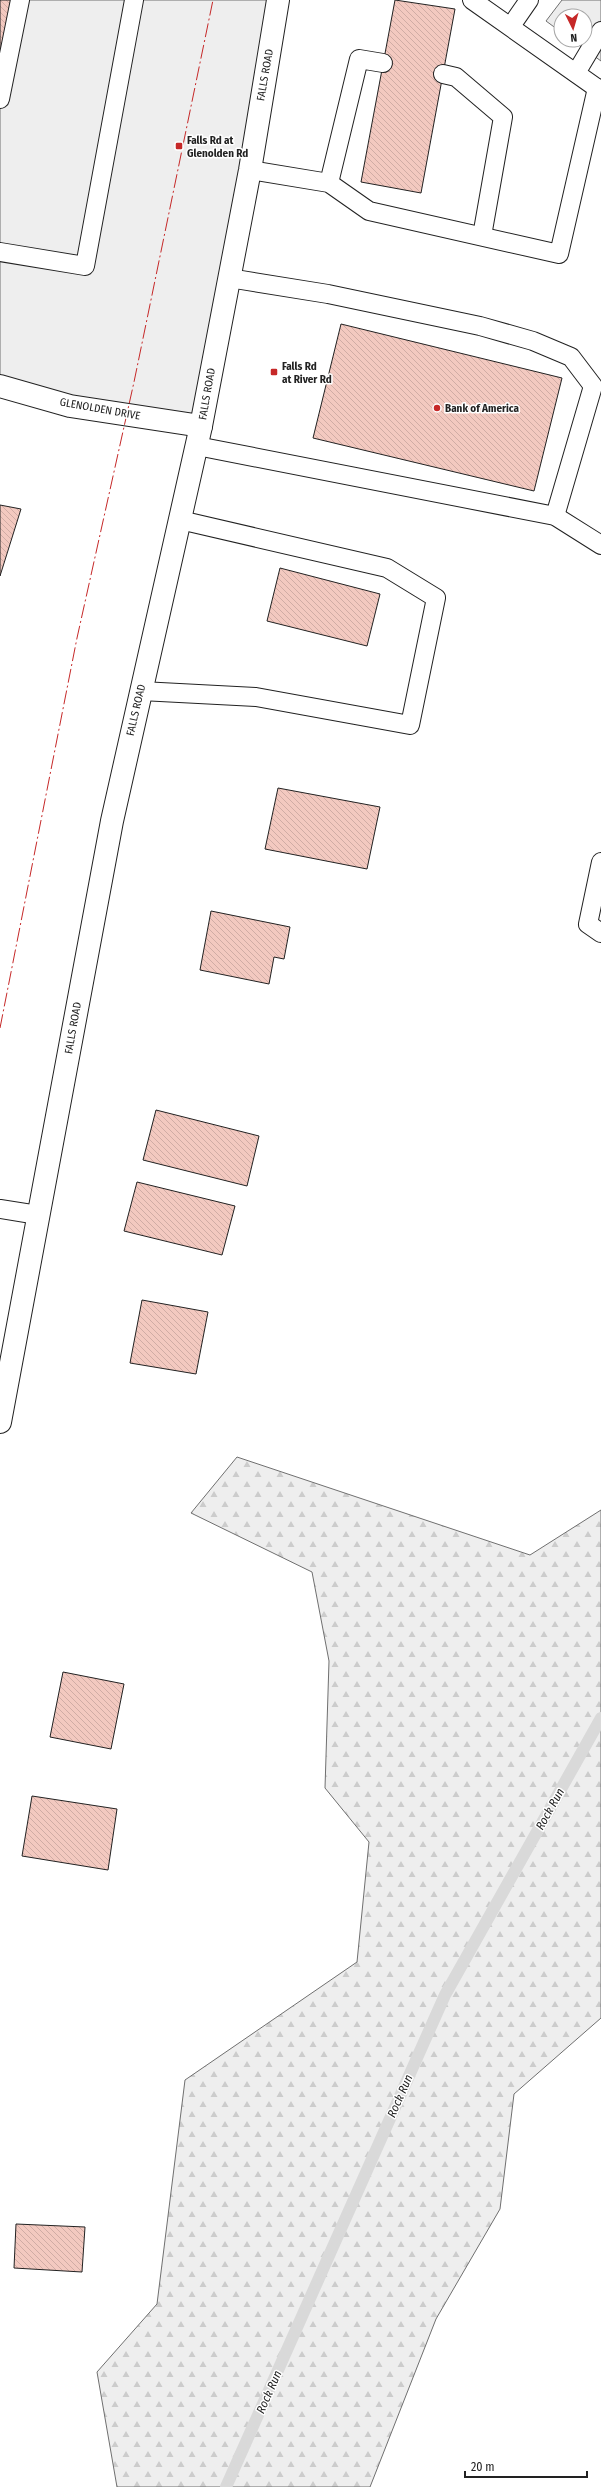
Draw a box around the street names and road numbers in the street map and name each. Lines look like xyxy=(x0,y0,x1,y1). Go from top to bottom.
street label: FALLS ROAD xyxy=(254,48,276,102)
street label: FALLS ROAD xyxy=(196,367,218,421)
street label: GLENOLDEN DRIVE xyxy=(59,396,141,422)
street label: FALLS ROAD xyxy=(124,683,148,737)
street label: FALLS ROAD xyxy=(62,1001,84,1055)

